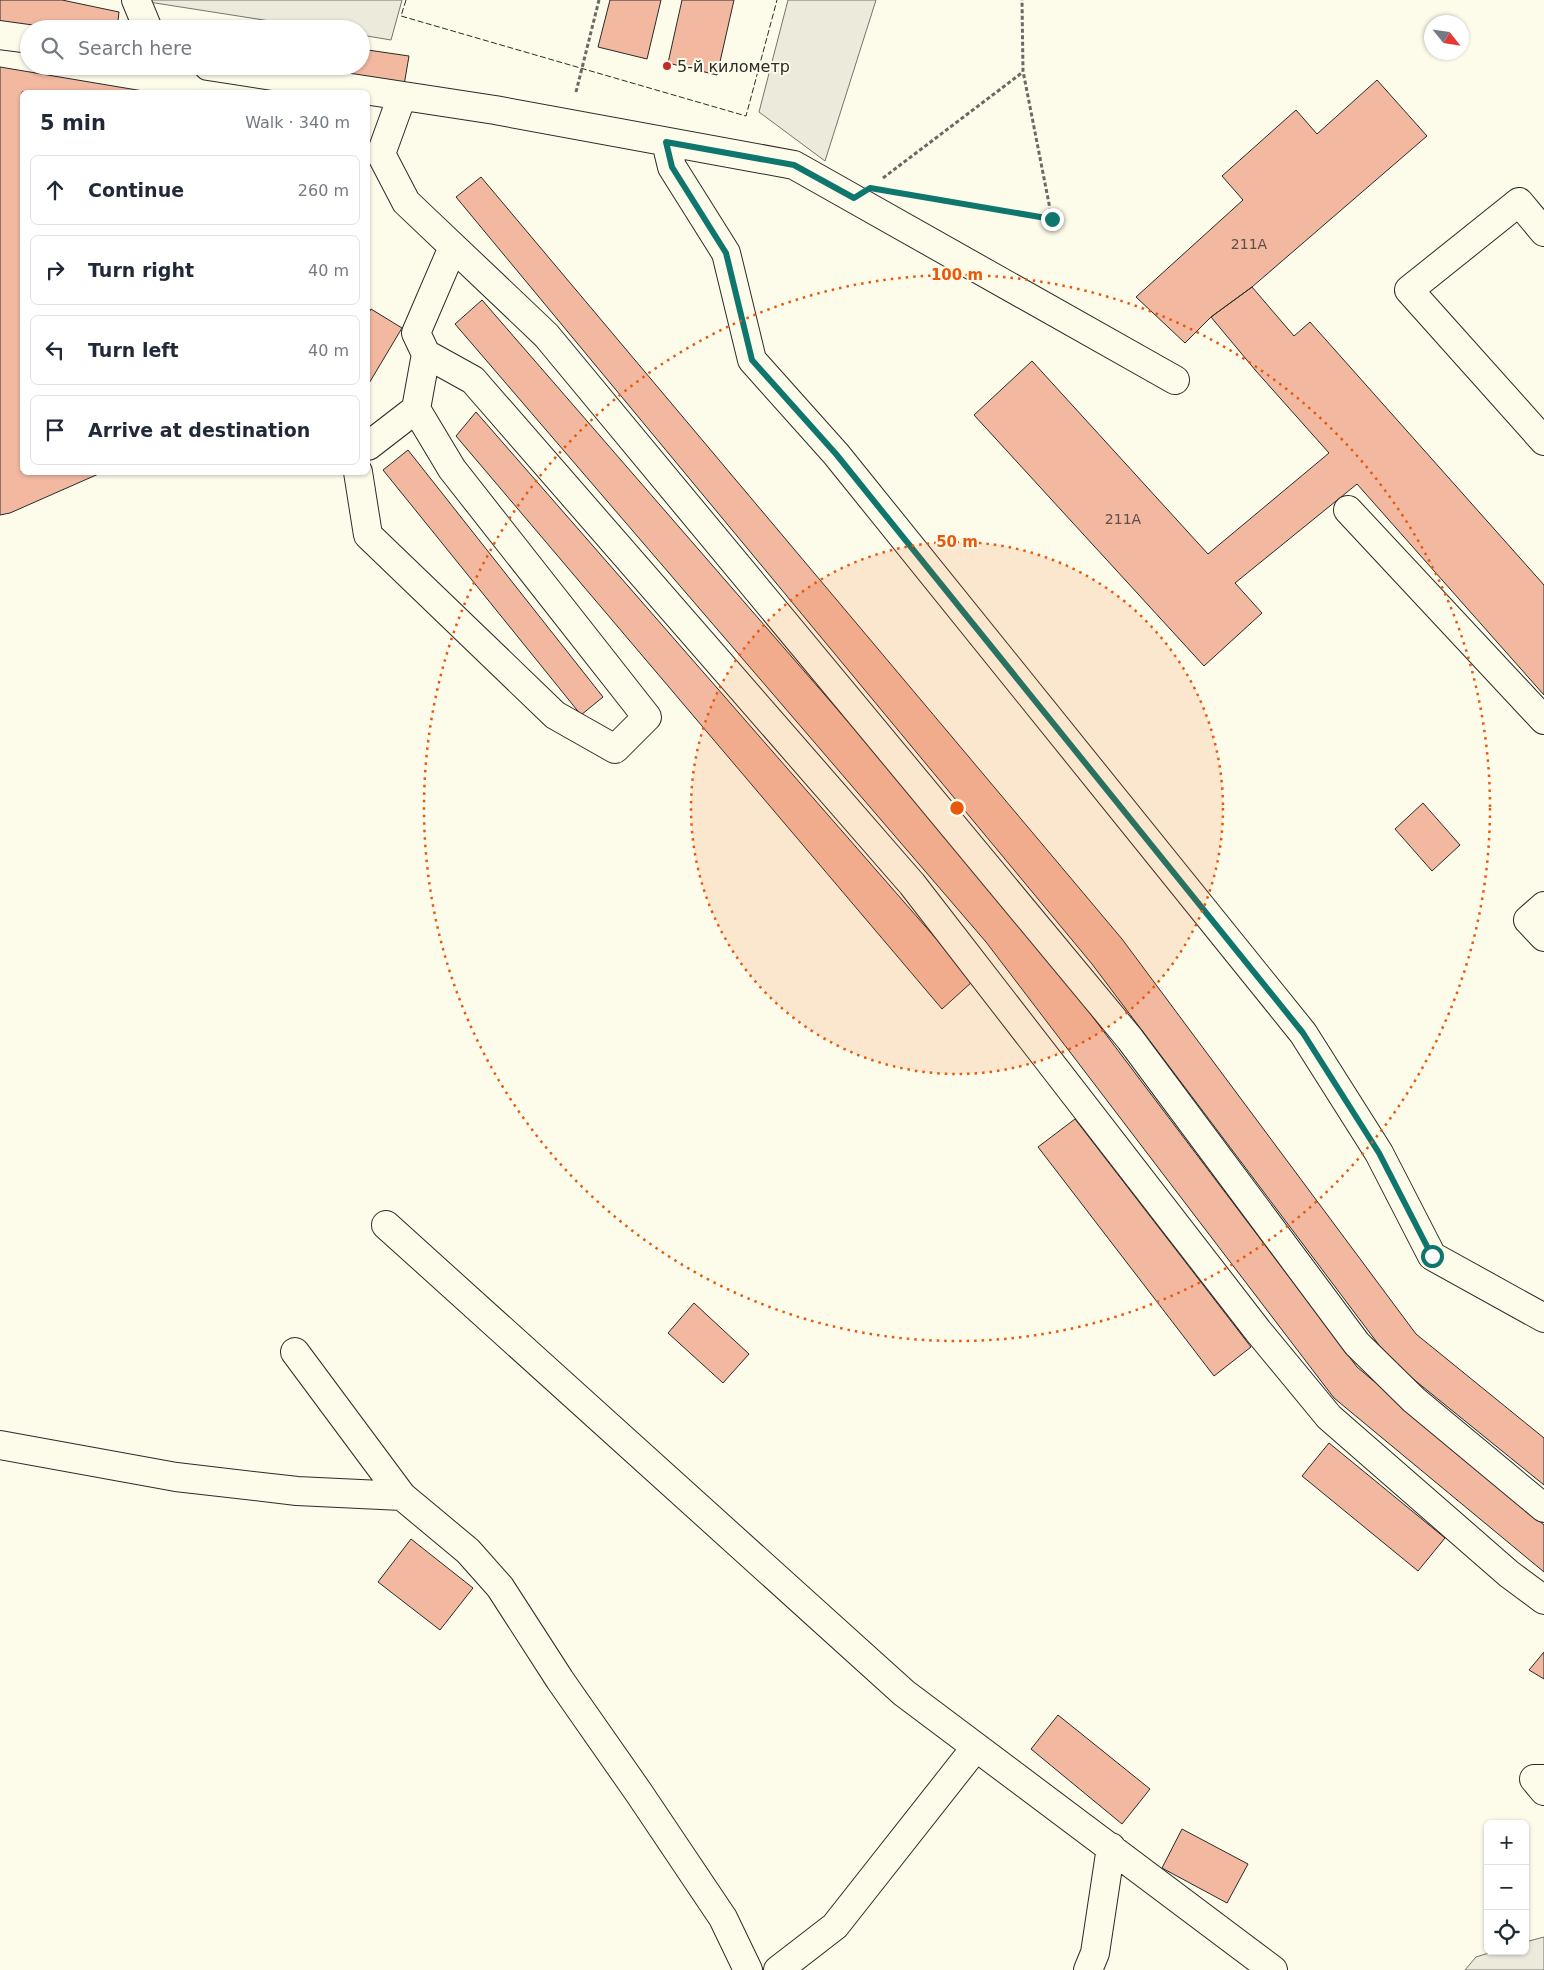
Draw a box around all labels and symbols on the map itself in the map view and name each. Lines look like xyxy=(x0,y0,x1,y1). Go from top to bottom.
north arrow xyxy=(1424,15,1469,60)
place label: 5-й километр xyxy=(677,57,790,76)
marker: 5-й километр xyxy=(661,60,673,72)
route end xyxy=(1041,208,1064,231)
house number: 211А xyxy=(1231,236,1268,252)
text: 100 m xyxy=(931,266,983,284)
house number: 211А xyxy=(1105,511,1142,527)
text: 50 m xyxy=(936,533,978,551)
centre of rings xyxy=(948,799,966,817)
route start xyxy=(1421,1245,1444,1268)

